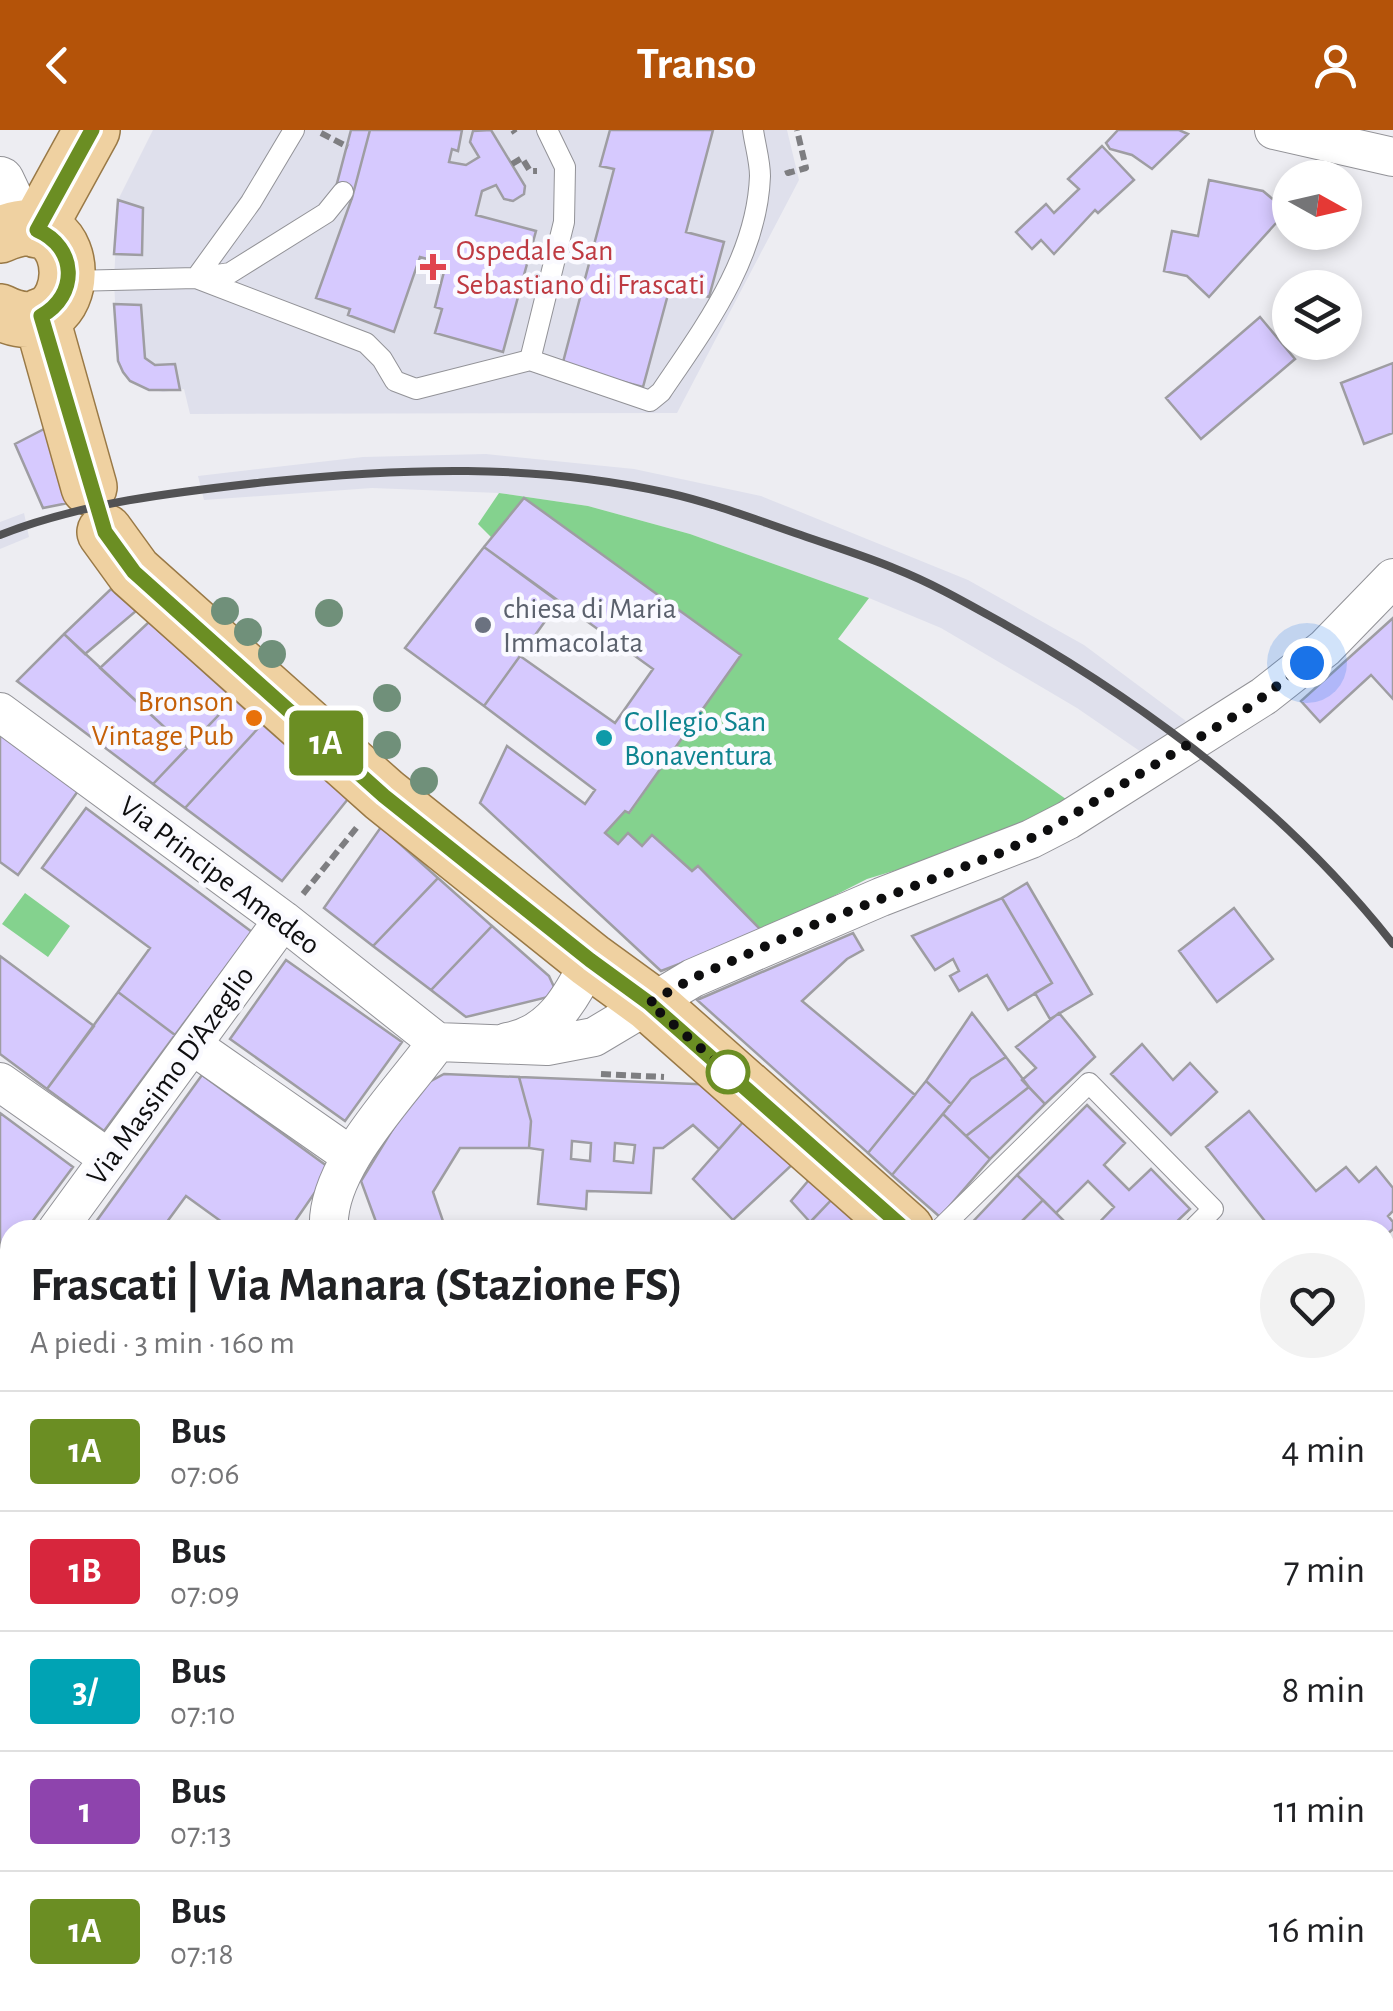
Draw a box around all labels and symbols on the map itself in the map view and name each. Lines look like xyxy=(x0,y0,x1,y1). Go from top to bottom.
north arrow xyxy=(1272,160,1362,250)
place label: Ospedale San Sebastiano di Frascati xyxy=(456,236,705,300)
marker: Ospedale San Sebastiano di Frascati xyxy=(420,254,446,280)
place label: chiesa di Maria Immacolata xyxy=(503,594,677,658)
marker: chiesa di Maria Immacolata xyxy=(472,614,494,636)
your location xyxy=(1282,638,1332,688)
place label: Bronson Vintage Pub xyxy=(92,687,234,751)
marker: Bronson Vintage Pub xyxy=(243,707,265,729)
place label: Collegio San Bonaventura xyxy=(624,707,773,771)
line badge: 1A xyxy=(281,710,371,776)
marker: Collegio San Bonaventura xyxy=(593,727,615,749)
street label: Via Principe Amedeo xyxy=(114,791,325,961)
street label: Via Massimo D'Azeglio xyxy=(82,961,260,1191)
unlabelled marker xyxy=(707,1051,749,1093)

